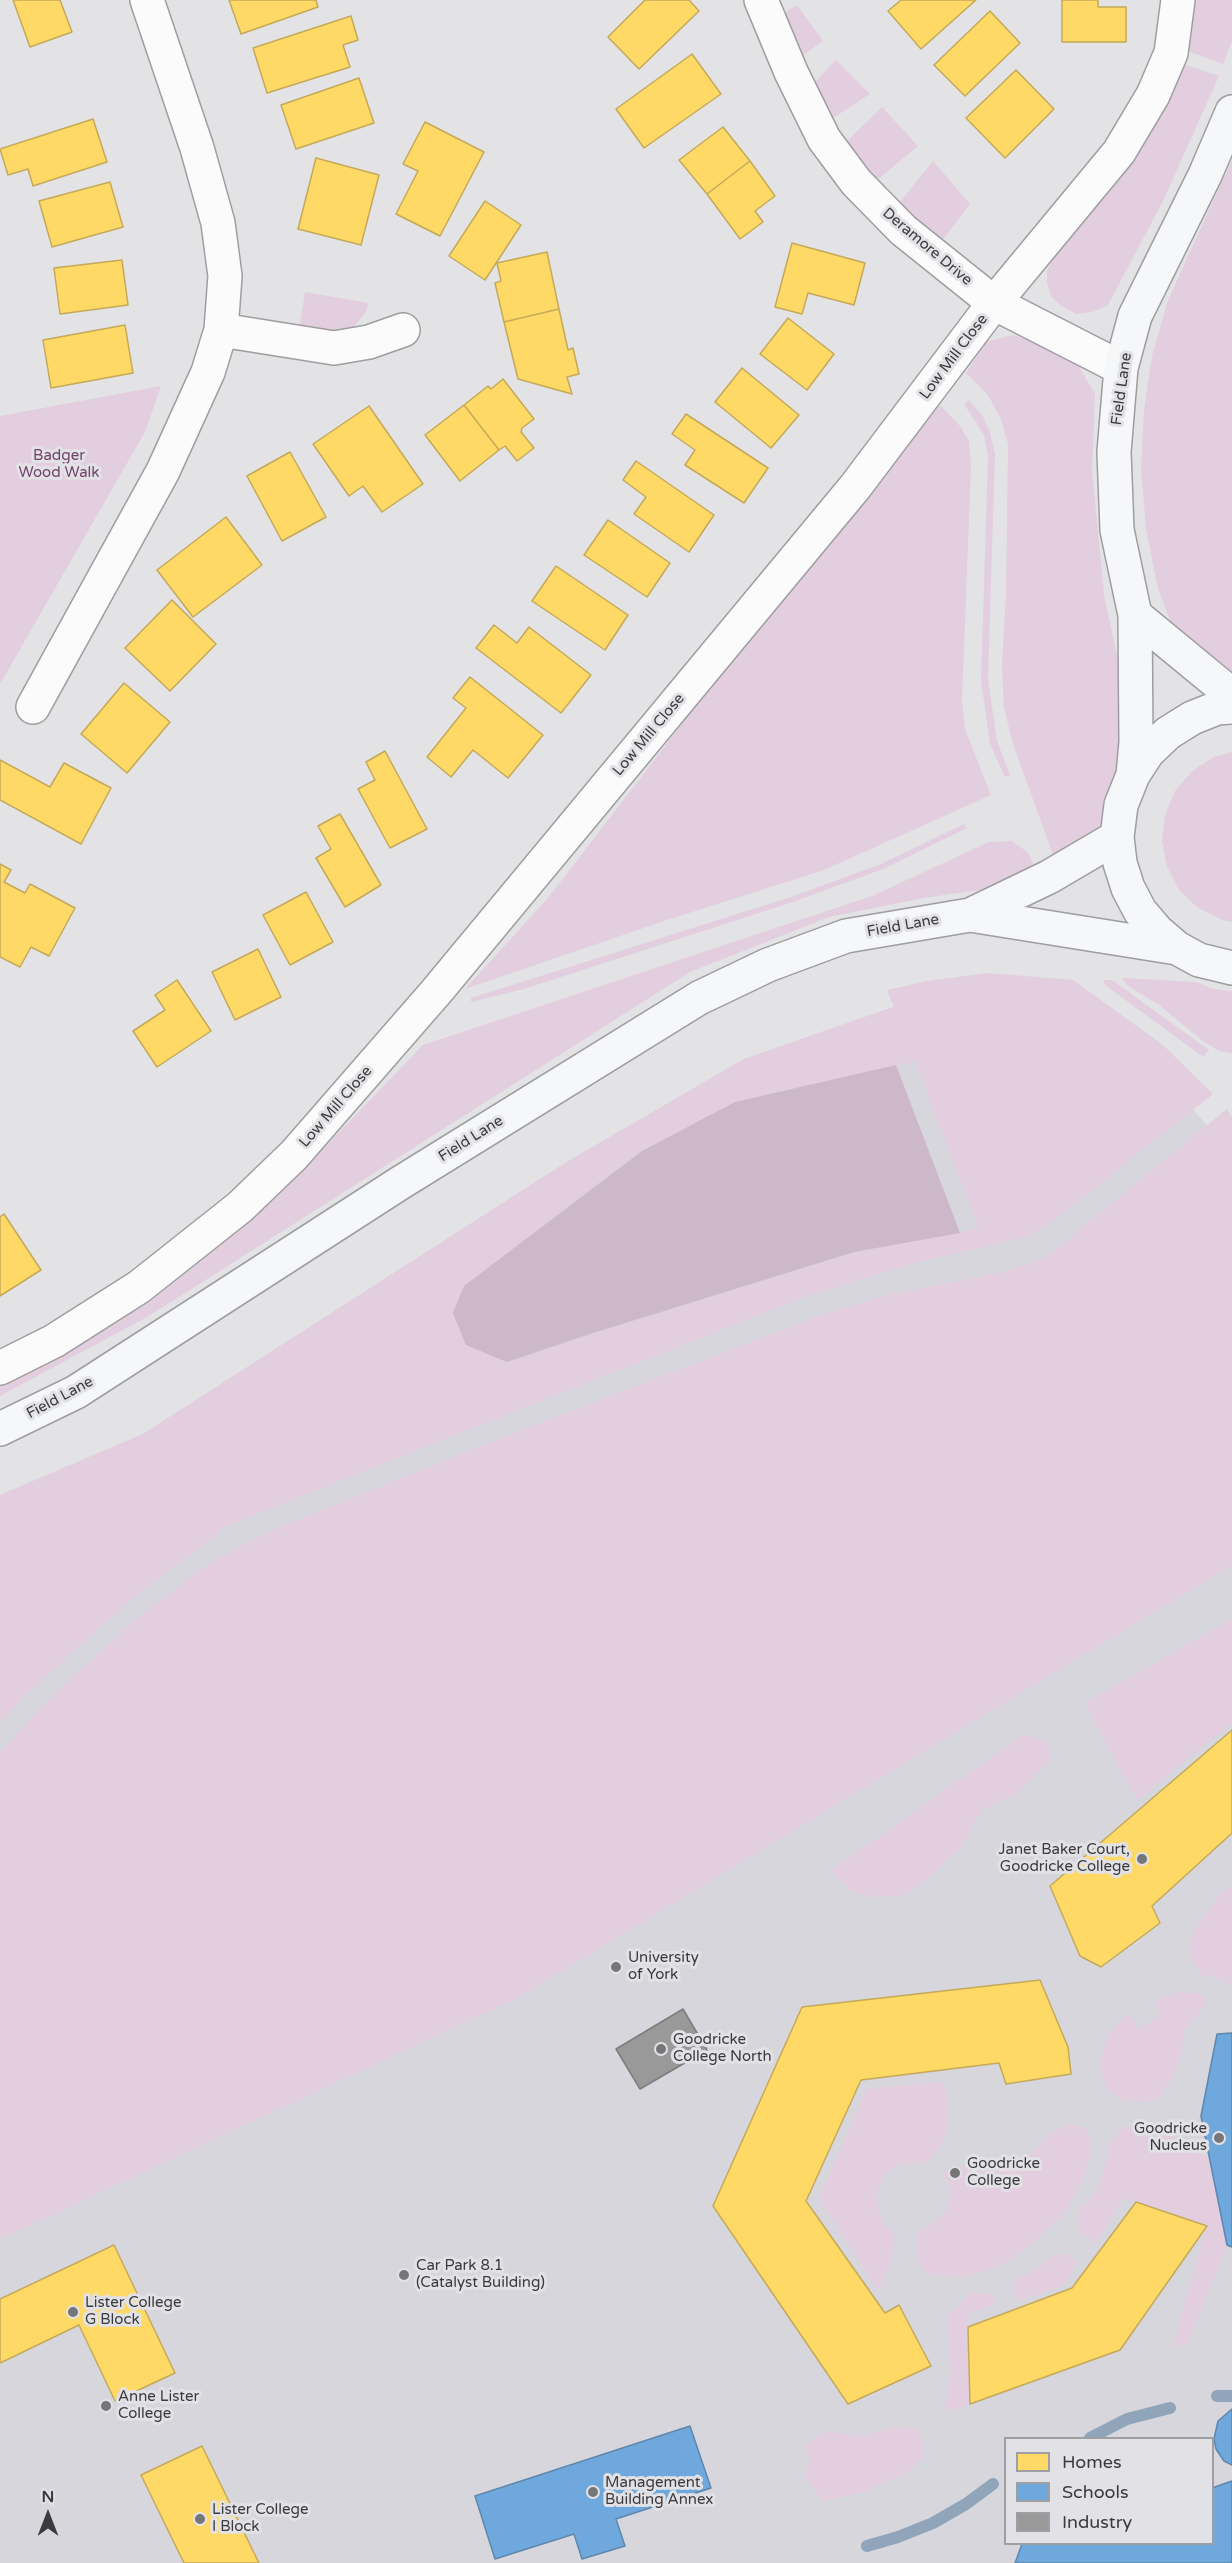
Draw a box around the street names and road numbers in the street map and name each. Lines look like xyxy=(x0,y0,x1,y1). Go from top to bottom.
street label: Deramore Drive xyxy=(879,204,975,290)
street label: Low Mill Close xyxy=(916,311,992,403)
street label: Field Lane xyxy=(1108,352,1136,426)
street label: Low Mill Close xyxy=(609,690,689,780)
street label: Field Lane xyxy=(866,911,940,941)
street label: Low Mill Close xyxy=(296,1063,376,1151)
street label: Field Lane xyxy=(435,1112,507,1166)
street label: Field Lane xyxy=(24,1373,96,1423)

